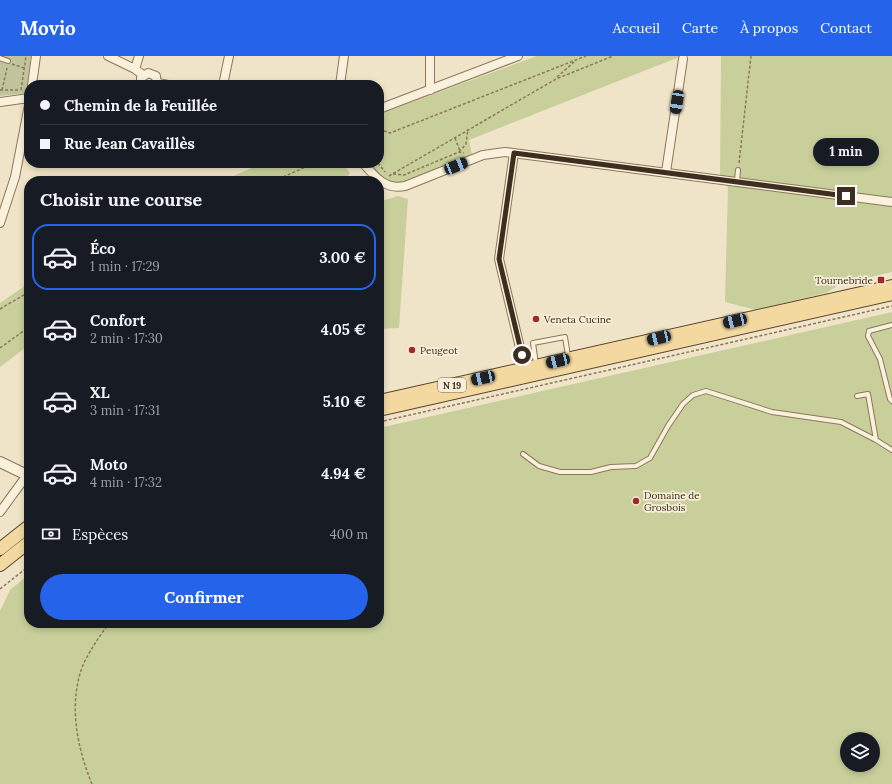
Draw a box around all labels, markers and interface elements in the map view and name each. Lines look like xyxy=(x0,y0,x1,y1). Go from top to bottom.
text: Movio xyxy=(20,16,76,40)
text: Accueil xyxy=(613,19,660,37)
text: Carte xyxy=(682,19,718,37)
text: À propos xyxy=(740,19,798,37)
text: Contact xyxy=(820,19,872,37)
car xyxy=(669,89,685,115)
text: Chemin de la Feuillée xyxy=(64,96,217,115)
text: Rue Jean Cavaillès xyxy=(64,134,195,153)
callout: 1 min xyxy=(813,138,879,166)
text: 1 min xyxy=(829,143,863,160)
car xyxy=(443,156,469,176)
route end xyxy=(837,187,855,205)
text: Choisir une course xyxy=(40,188,202,211)
icon: car xyxy=(42,239,78,275)
text: Éco xyxy=(90,239,116,258)
text: 3.00 € xyxy=(319,248,366,267)
text: 1 min · 17:29 xyxy=(90,258,160,275)
place label: Tournebride xyxy=(815,274,874,287)
marker: Tournebride xyxy=(876,275,886,285)
icon: car xyxy=(42,311,78,347)
text: Confort xyxy=(90,311,146,330)
car xyxy=(722,312,748,330)
place label: Veneta Cucine xyxy=(543,313,612,326)
marker: Veneta Cucine xyxy=(531,314,541,324)
text: 4.05 € xyxy=(321,320,366,339)
car xyxy=(646,329,672,347)
text: 2 min · 17:30 xyxy=(90,330,163,347)
place label: Peugeot xyxy=(420,344,458,357)
marker: Peugeot xyxy=(407,345,417,355)
route start xyxy=(513,346,531,364)
car xyxy=(545,352,571,370)
car xyxy=(470,370,496,386)
road number: N 19 xyxy=(438,378,466,392)
icon: car xyxy=(42,383,78,419)
text: XL xyxy=(90,383,110,402)
text: 5.10 € xyxy=(323,392,366,411)
text: 3 min · 17:31 xyxy=(90,402,160,419)
icon: car xyxy=(42,455,78,491)
text: Moto xyxy=(90,455,127,474)
text: 4.94 € xyxy=(321,464,366,483)
text: 4 min · 17:32 xyxy=(90,474,162,491)
place label: Domaine de Grosbois xyxy=(644,489,700,514)
marker: Domaine de Grosbois xyxy=(631,496,641,506)
icon: cash xyxy=(40,523,62,545)
text: Espèces xyxy=(72,525,128,544)
text: 400 m xyxy=(330,526,368,543)
button: Confirmer xyxy=(40,574,368,620)
map controls xyxy=(840,732,880,772)
button: layers xyxy=(840,732,880,772)

